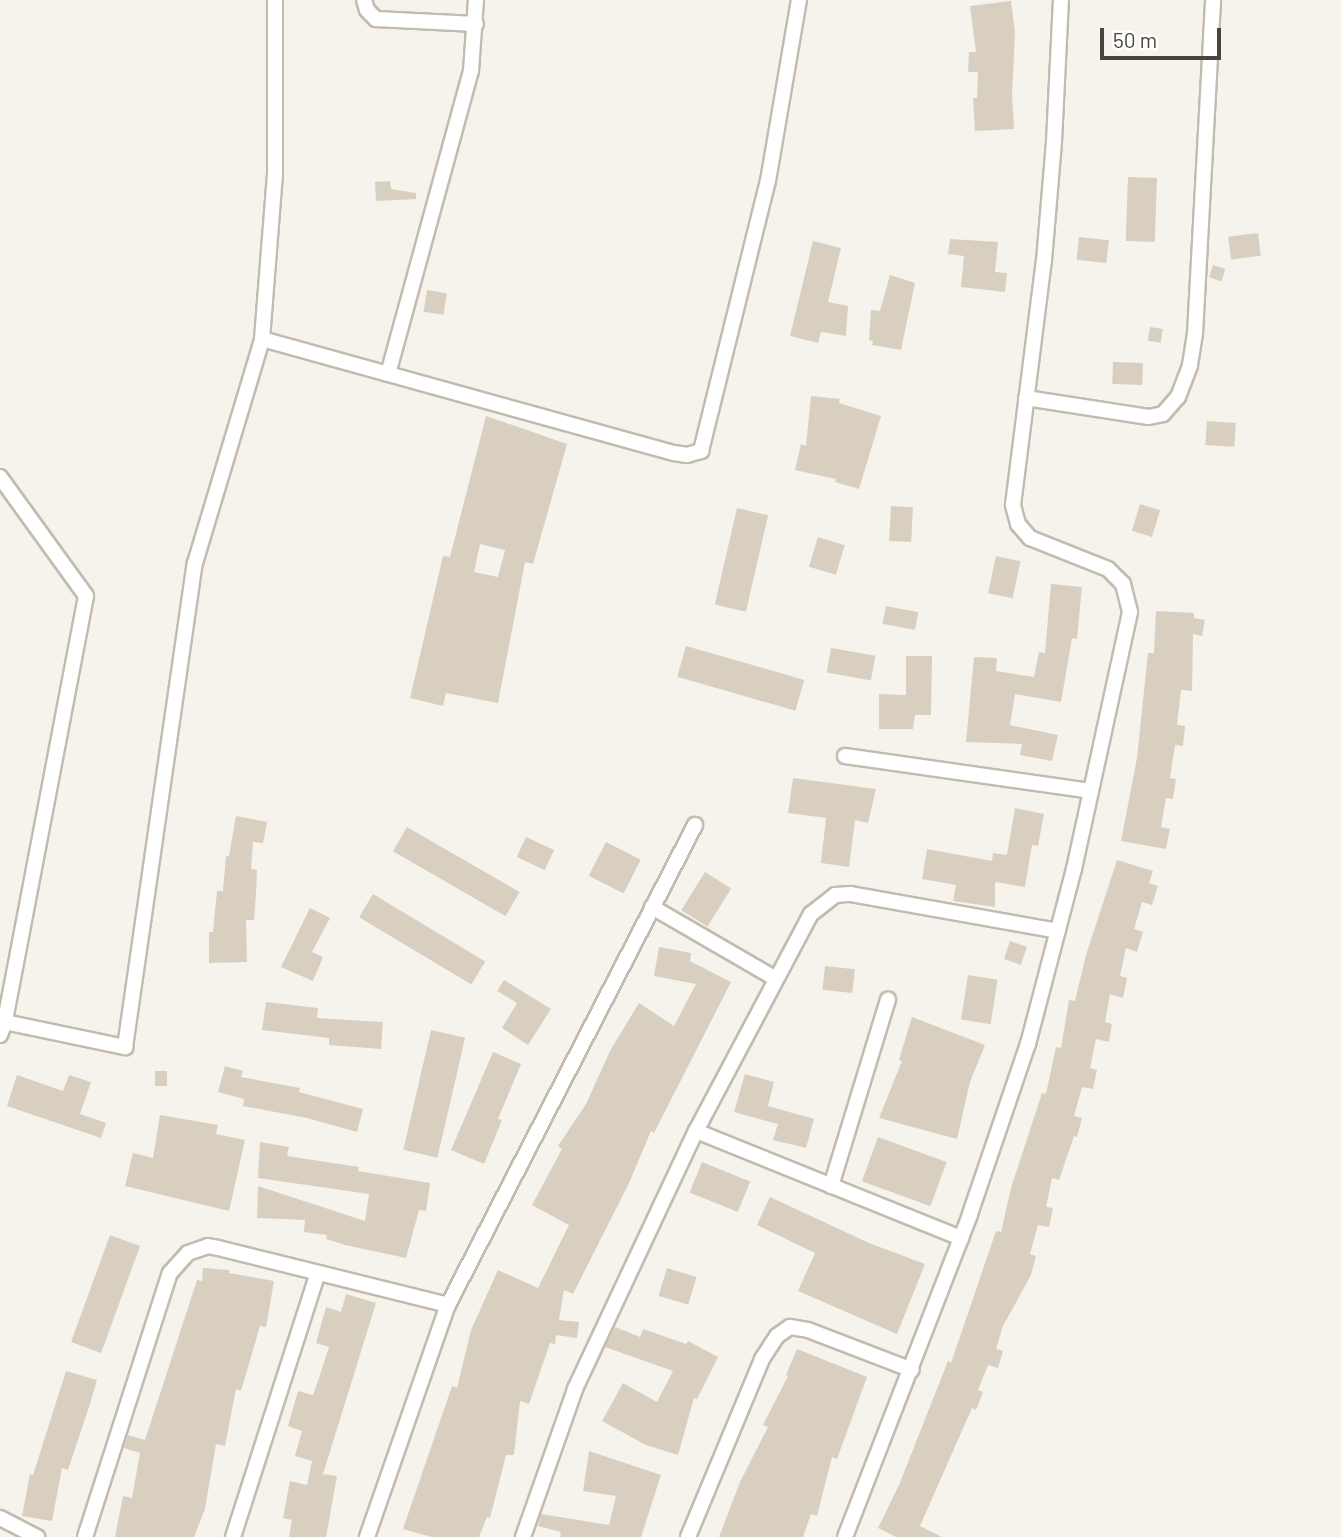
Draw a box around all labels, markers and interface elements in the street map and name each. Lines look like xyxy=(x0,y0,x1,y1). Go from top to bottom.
scale bar xyxy=(1103,14,1224,58)
text: 50 m xyxy=(1113,27,1157,52)

